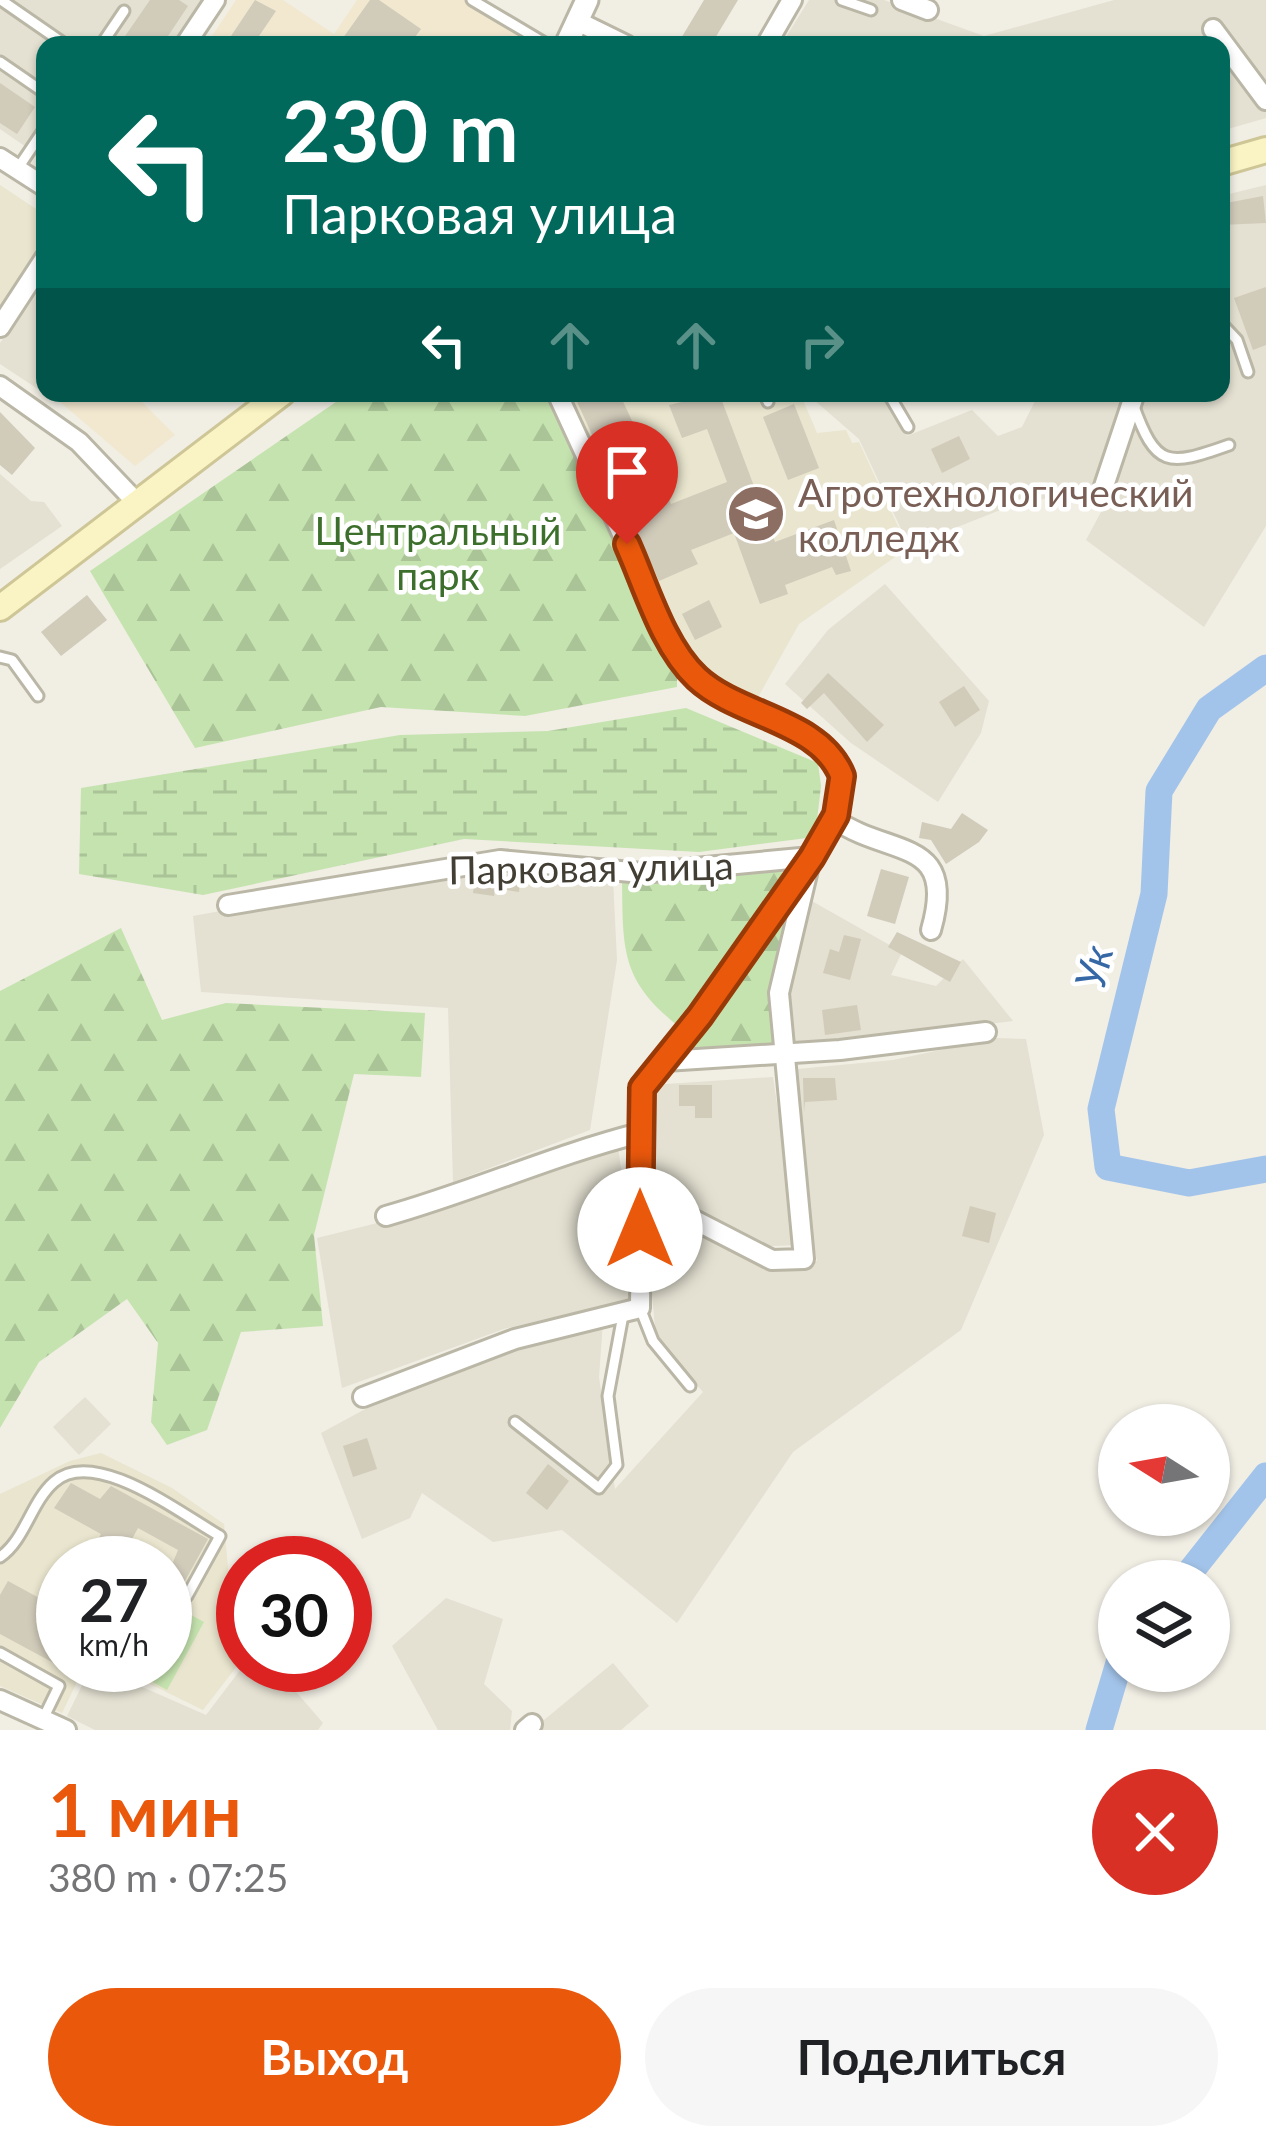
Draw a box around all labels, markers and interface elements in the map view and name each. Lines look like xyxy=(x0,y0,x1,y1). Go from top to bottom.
text: 230 m xyxy=(282,79,519,180)
icon: left xyxy=(84,84,240,240)
text: Парковая улица xyxy=(282,181,677,246)
icon: left xyxy=(411,312,477,378)
icon: ahead xyxy=(537,312,603,378)
icon: ahead xyxy=(663,312,729,378)
icon: right xyxy=(789,312,855,378)
pin xyxy=(576,421,678,544)
icon: arrive xyxy=(594,439,660,505)
place label: Агротехнологический колледж xyxy=(798,469,1194,560)
school or university icon: Агротехнологический колледж xyxy=(725,483,787,545)
park label: Центральный парк xyxy=(315,507,561,598)
street label: Парковая улица xyxy=(448,842,734,892)
water label: Ук xyxy=(1064,941,1122,993)
position arrow xyxy=(577,1167,703,1293)
north arrow xyxy=(1098,1404,1230,1536)
map controls xyxy=(1098,1404,1230,1692)
speed limit sign: 30 xyxy=(216,1536,372,1692)
button: layers xyxy=(1098,1560,1230,1692)
text: 27 xyxy=(79,1563,149,1635)
text: km/h xyxy=(79,1626,149,1662)
text: 1 мин xyxy=(48,1766,242,1852)
button: close xyxy=(1092,1769,1218,1895)
text: 380 m · 07:25 xyxy=(48,1854,288,1900)
button: Выход xyxy=(48,1988,621,2126)
button: Поделиться xyxy=(645,1988,1218,2126)

